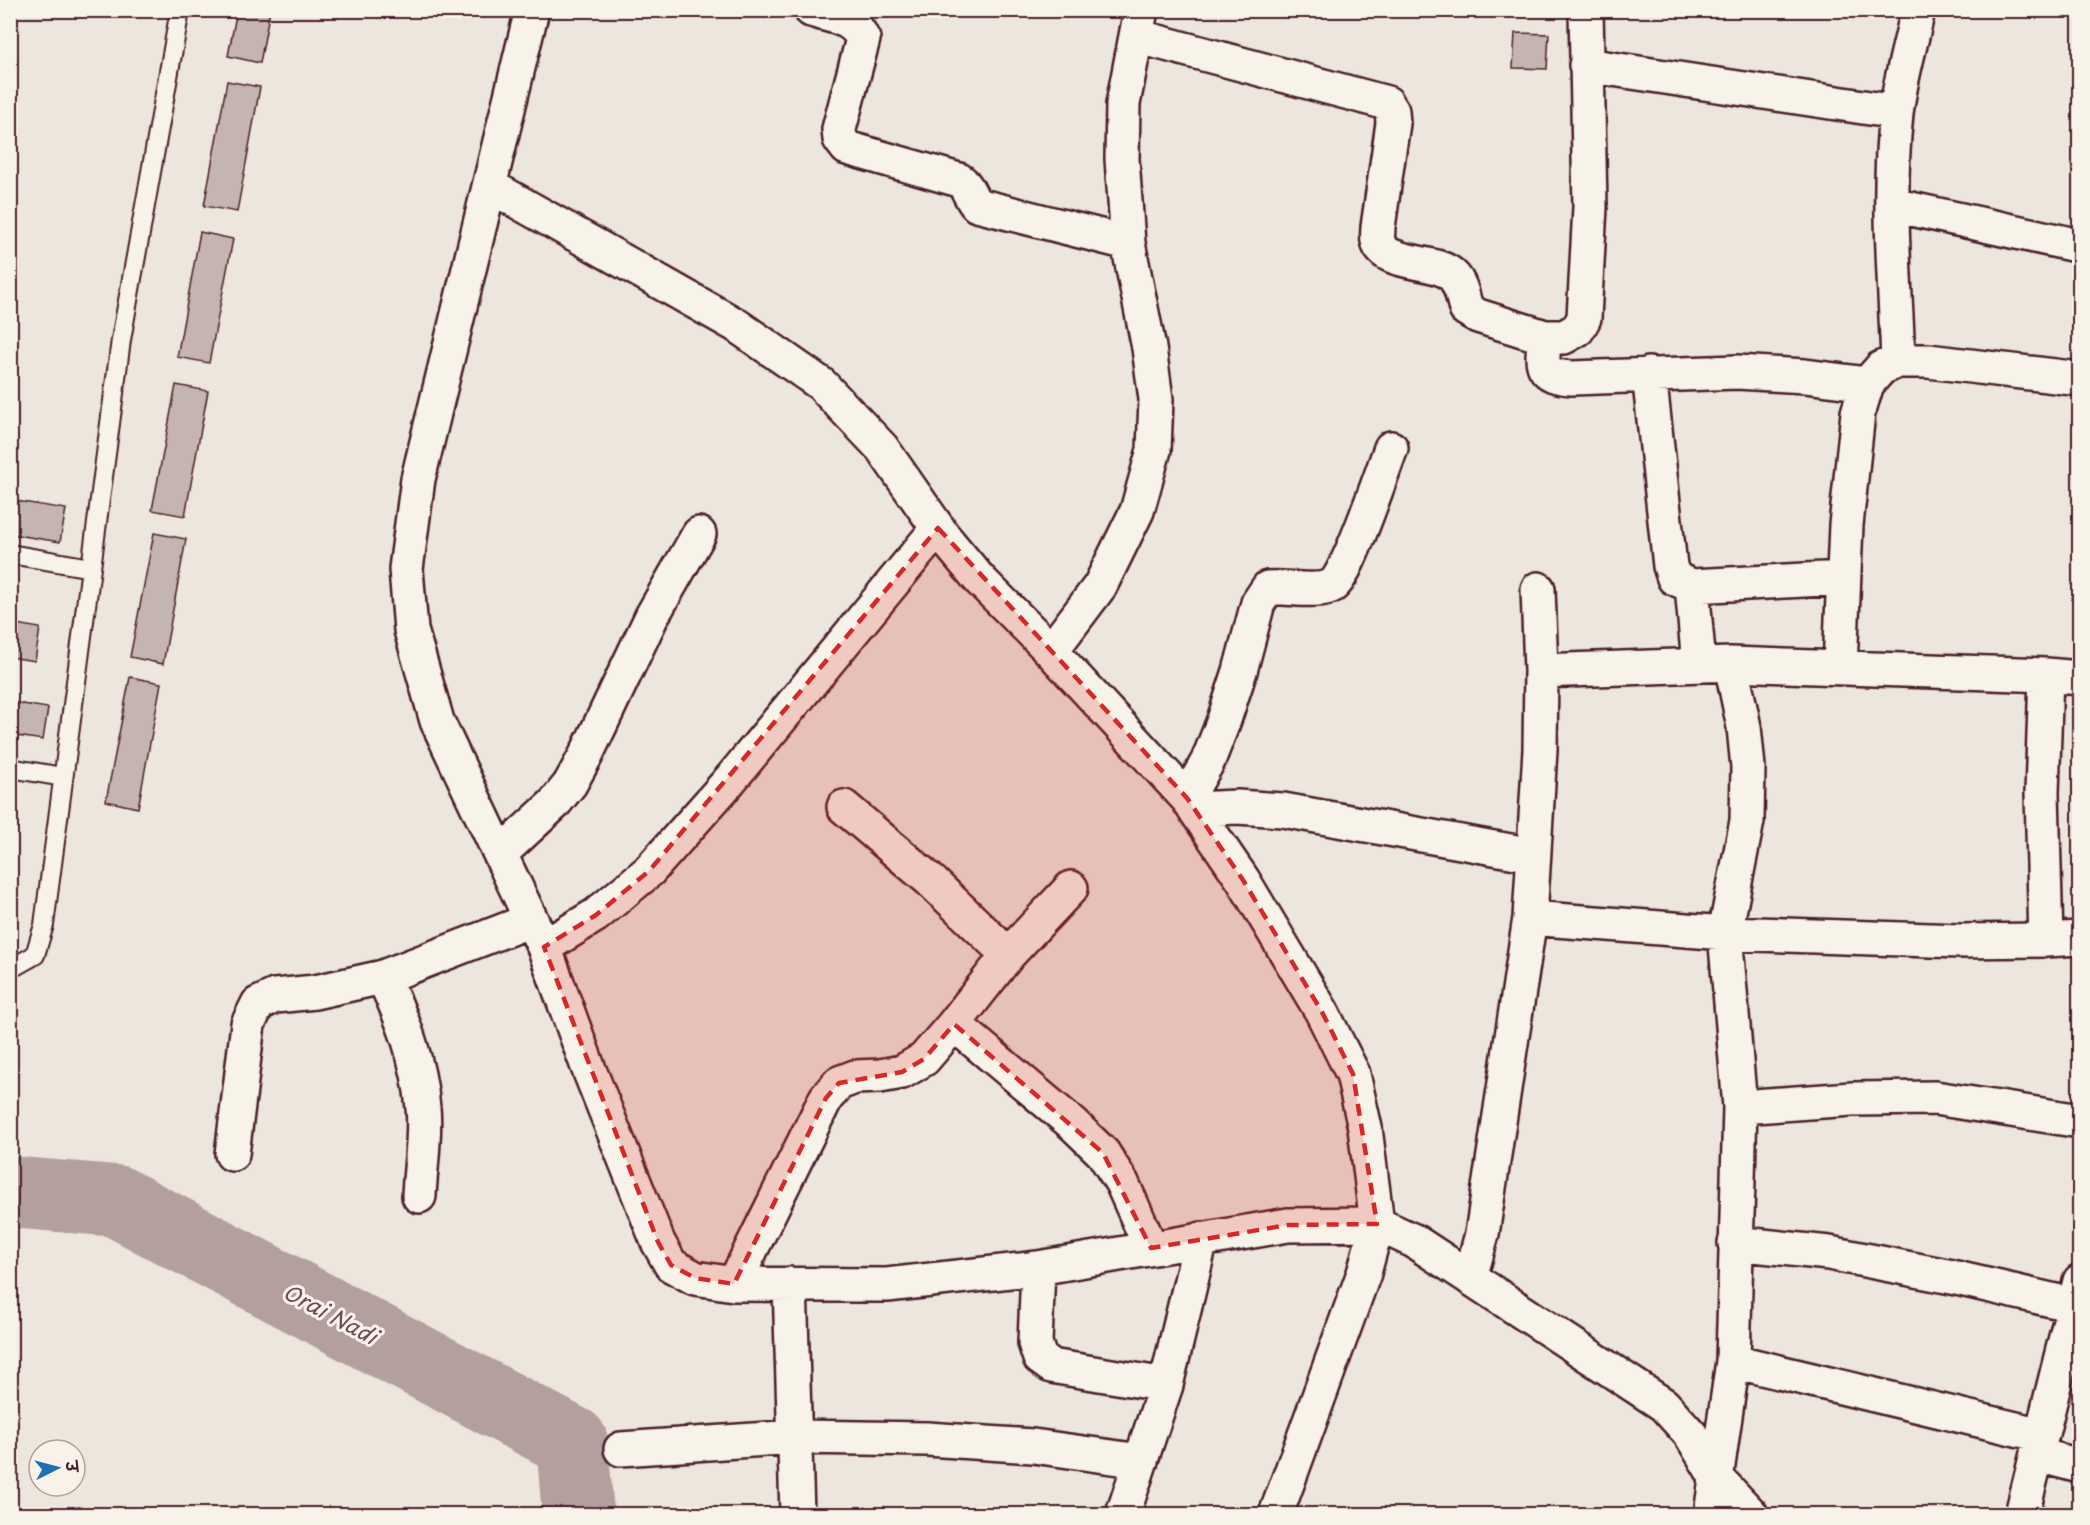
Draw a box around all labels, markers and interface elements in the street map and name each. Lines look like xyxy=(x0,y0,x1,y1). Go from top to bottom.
water label: Orai Nadi xyxy=(278,1274,387,1353)
north arrow xyxy=(27,1438,87,1498)
text: उ xyxy=(60,1458,86,1474)

